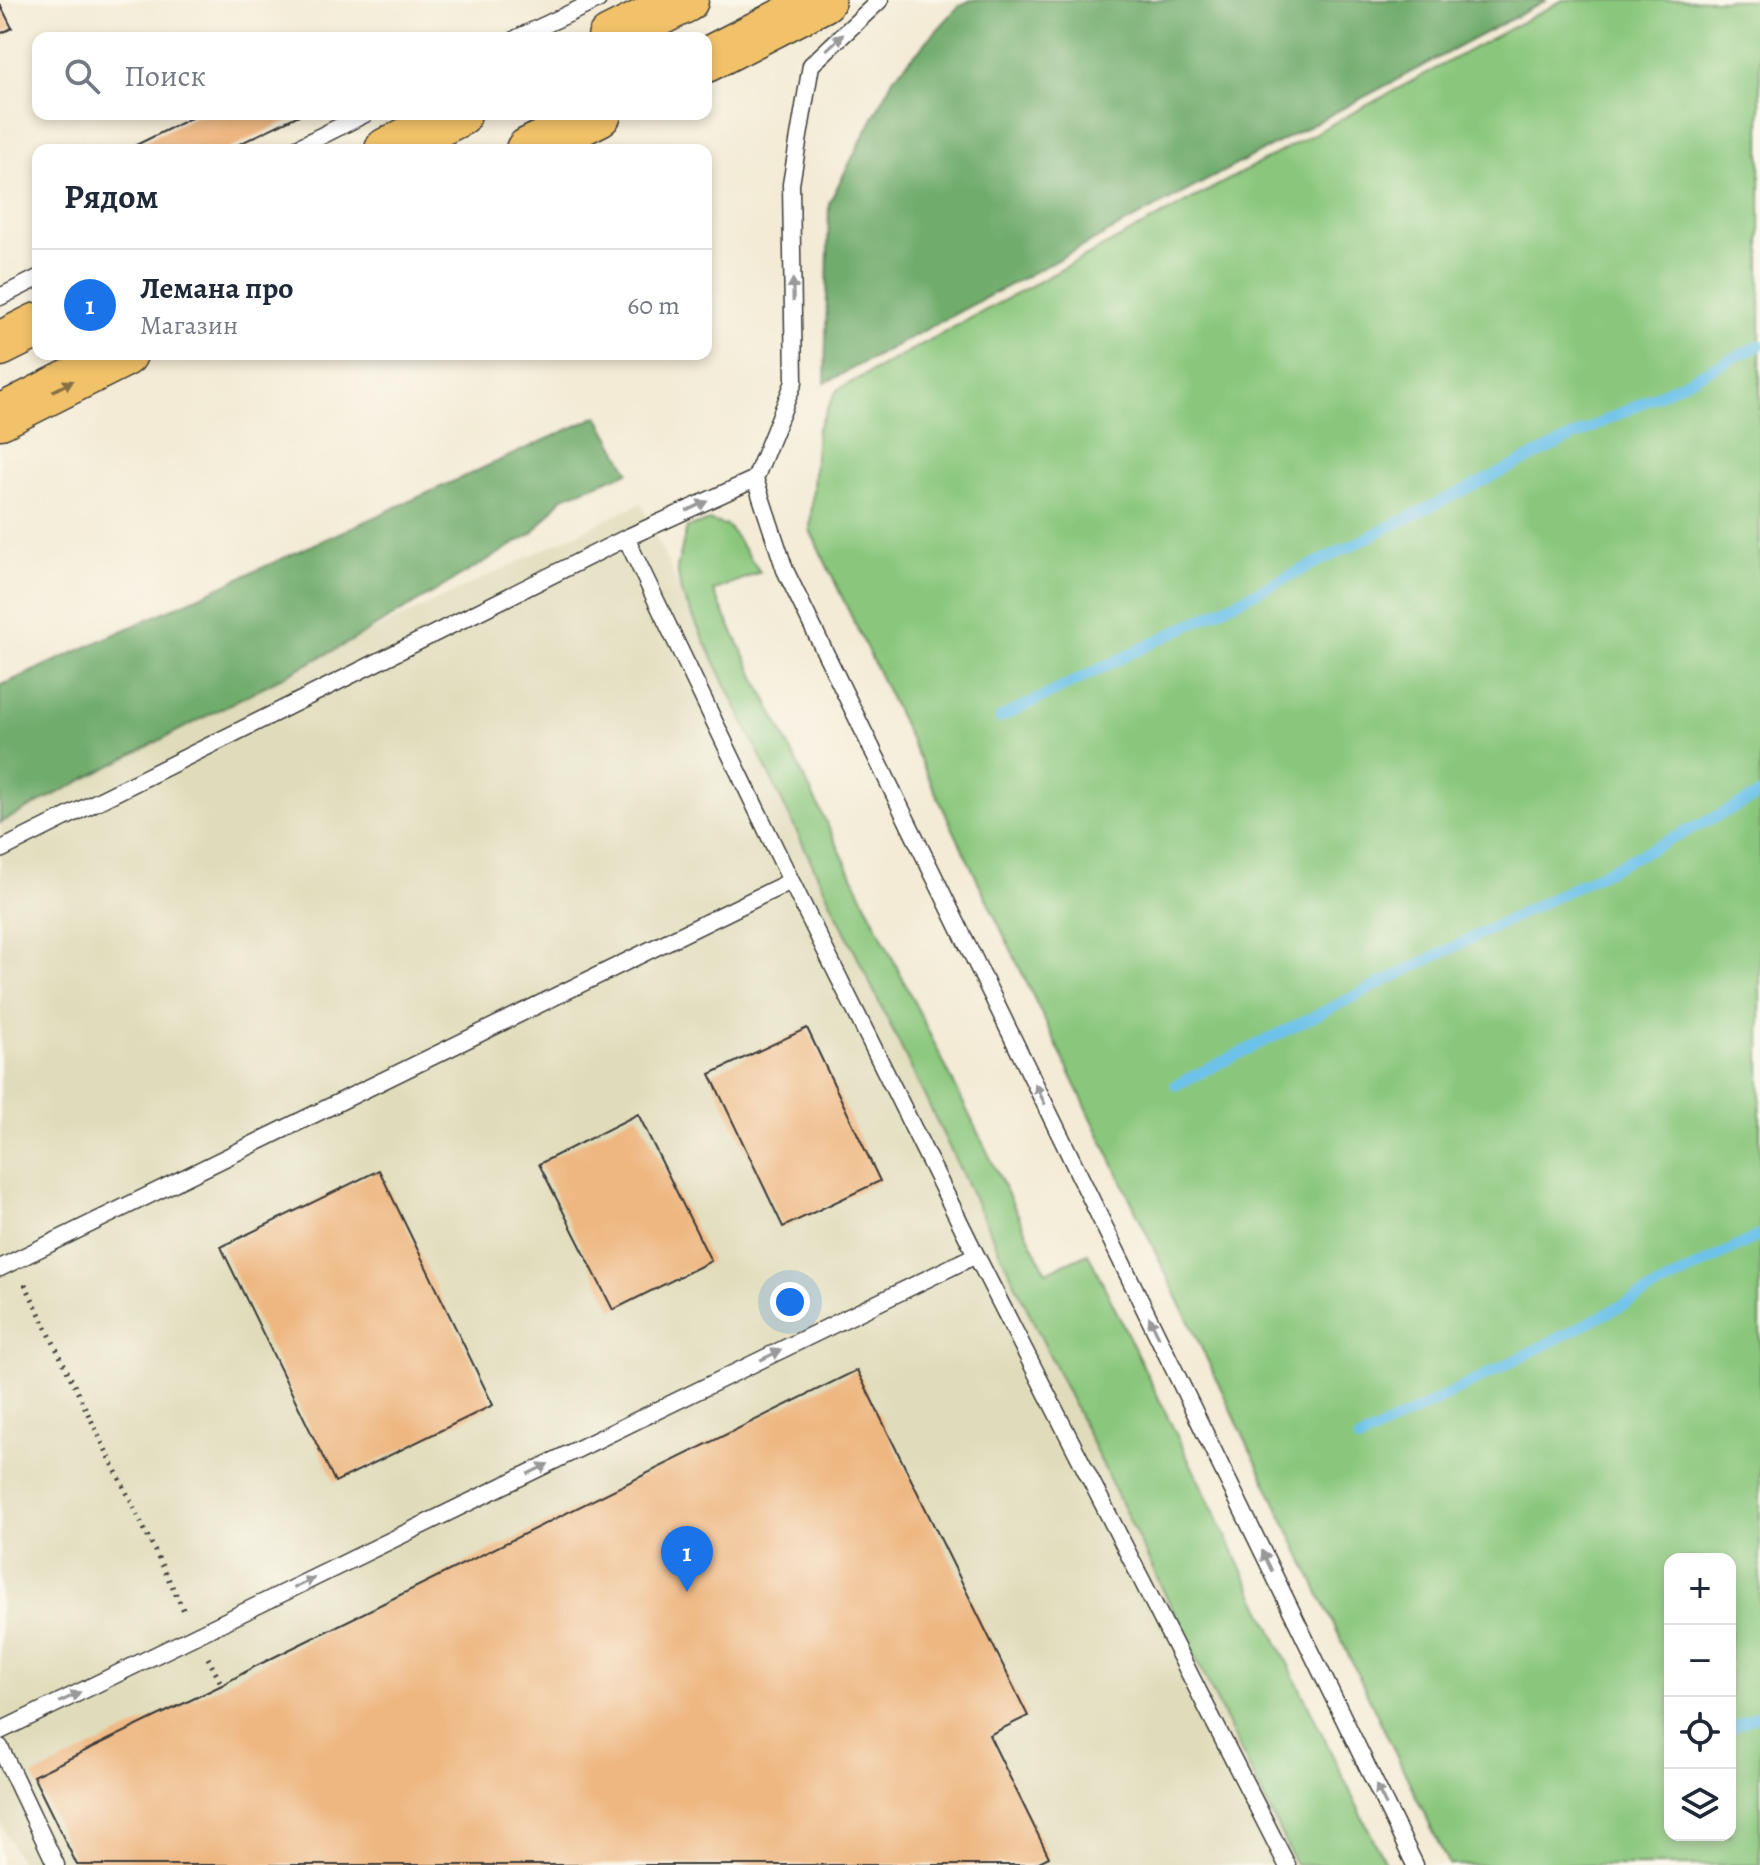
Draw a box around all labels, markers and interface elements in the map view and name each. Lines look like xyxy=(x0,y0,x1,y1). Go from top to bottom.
search box xyxy=(32,32,712,120)
one-way arrow xyxy=(825,34,844,52)
icon: search xyxy=(60,54,104,98)
text: Поиск xyxy=(124,56,206,96)
text: Рядом xyxy=(64,173,158,220)
text: Лемана про xyxy=(140,268,294,308)
one-way arrow xyxy=(787,277,799,302)
text: 1 xyxy=(85,288,95,323)
text: 60 m xyxy=(627,288,680,323)
text: Магазин xyxy=(140,308,238,343)
one-way arrow xyxy=(51,379,74,392)
one-way arrow xyxy=(685,499,709,512)
one-way arrow xyxy=(1033,1082,1047,1105)
your location xyxy=(770,1282,810,1322)
one-way arrow xyxy=(1147,1316,1160,1339)
one-way arrow xyxy=(760,1348,783,1362)
one-way arrow xyxy=(526,1462,549,1476)
pin: 1 xyxy=(661,1526,713,1592)
one-way arrow xyxy=(1261,1550,1274,1573)
map controls xyxy=(1664,1553,1736,1841)
button: + xyxy=(1664,1553,1736,1625)
one-way arrow xyxy=(292,1576,315,1590)
button: − xyxy=(1664,1625,1736,1697)
one-way arrow xyxy=(59,1690,82,1704)
button: locate xyxy=(1664,1697,1736,1769)
button: layers xyxy=(1664,1769,1736,1841)
one-way arrow xyxy=(1374,1783,1388,1806)

